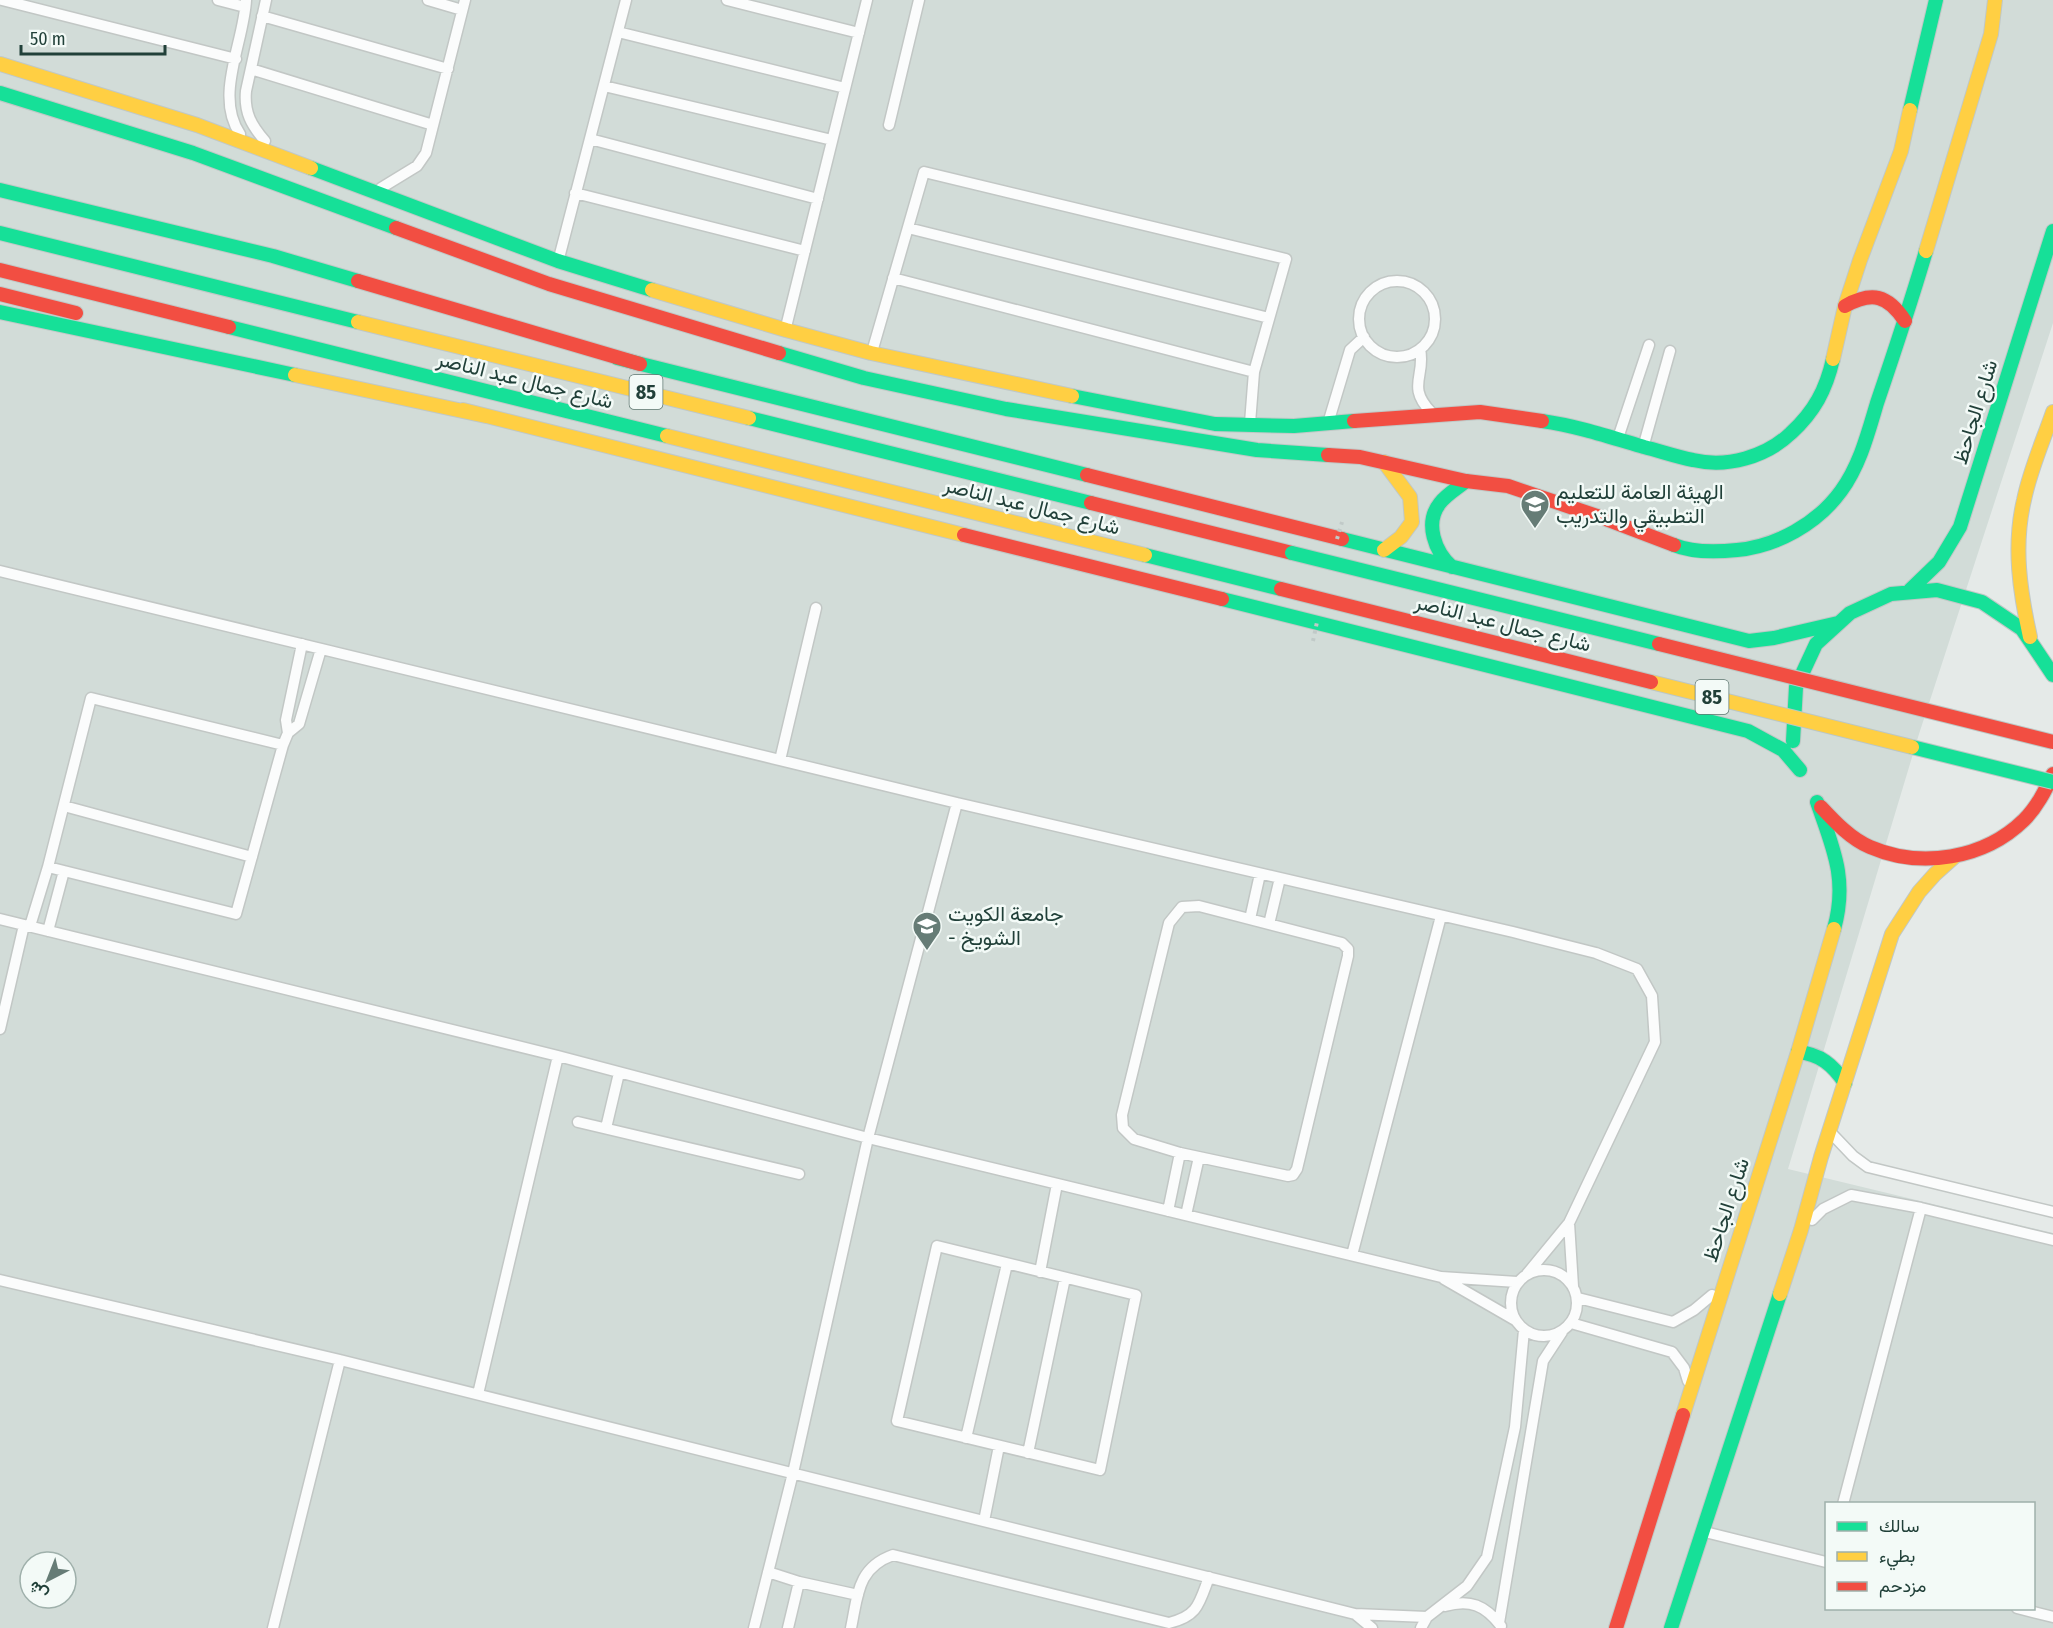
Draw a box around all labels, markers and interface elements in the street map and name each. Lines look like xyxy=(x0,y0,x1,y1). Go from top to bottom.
scale bar xyxy=(21,18,165,56)
text: 50 m xyxy=(30,28,66,50)
street label: شارع جمال عبد الناصر xyxy=(433,345,616,415)
street label: شارع الجاحظ xyxy=(1947,357,2004,468)
road number: 85 xyxy=(630,375,662,409)
street label: شارع جمال عبد الناصر xyxy=(940,471,1123,541)
place label: الهيئة العامة للتعليم التطبيقي والتدريب xyxy=(1556,479,1724,533)
school or university icon: الهيئة العامة للتعليم التطبيقي والتدريب xyxy=(1519,488,1551,530)
street label: شارع جمال عبد الناصر xyxy=(1411,588,1594,658)
road number: 85 xyxy=(1696,680,1728,714)
place label: جامعة الكويت - الشويخ xyxy=(948,901,1064,952)
school or university icon: جامعة الكويت - الشويخ xyxy=(911,910,943,952)
street label: شارع الجاحظ xyxy=(1697,1155,1756,1266)
legend xyxy=(1825,1502,2035,1610)
text: سالك xyxy=(1879,1515,1919,1537)
text: بطيء xyxy=(1879,1545,1915,1571)
north arrow xyxy=(18,1550,78,1610)
text: مزدحم xyxy=(1879,1575,1926,1598)
text: ش xyxy=(25,1577,52,1604)

